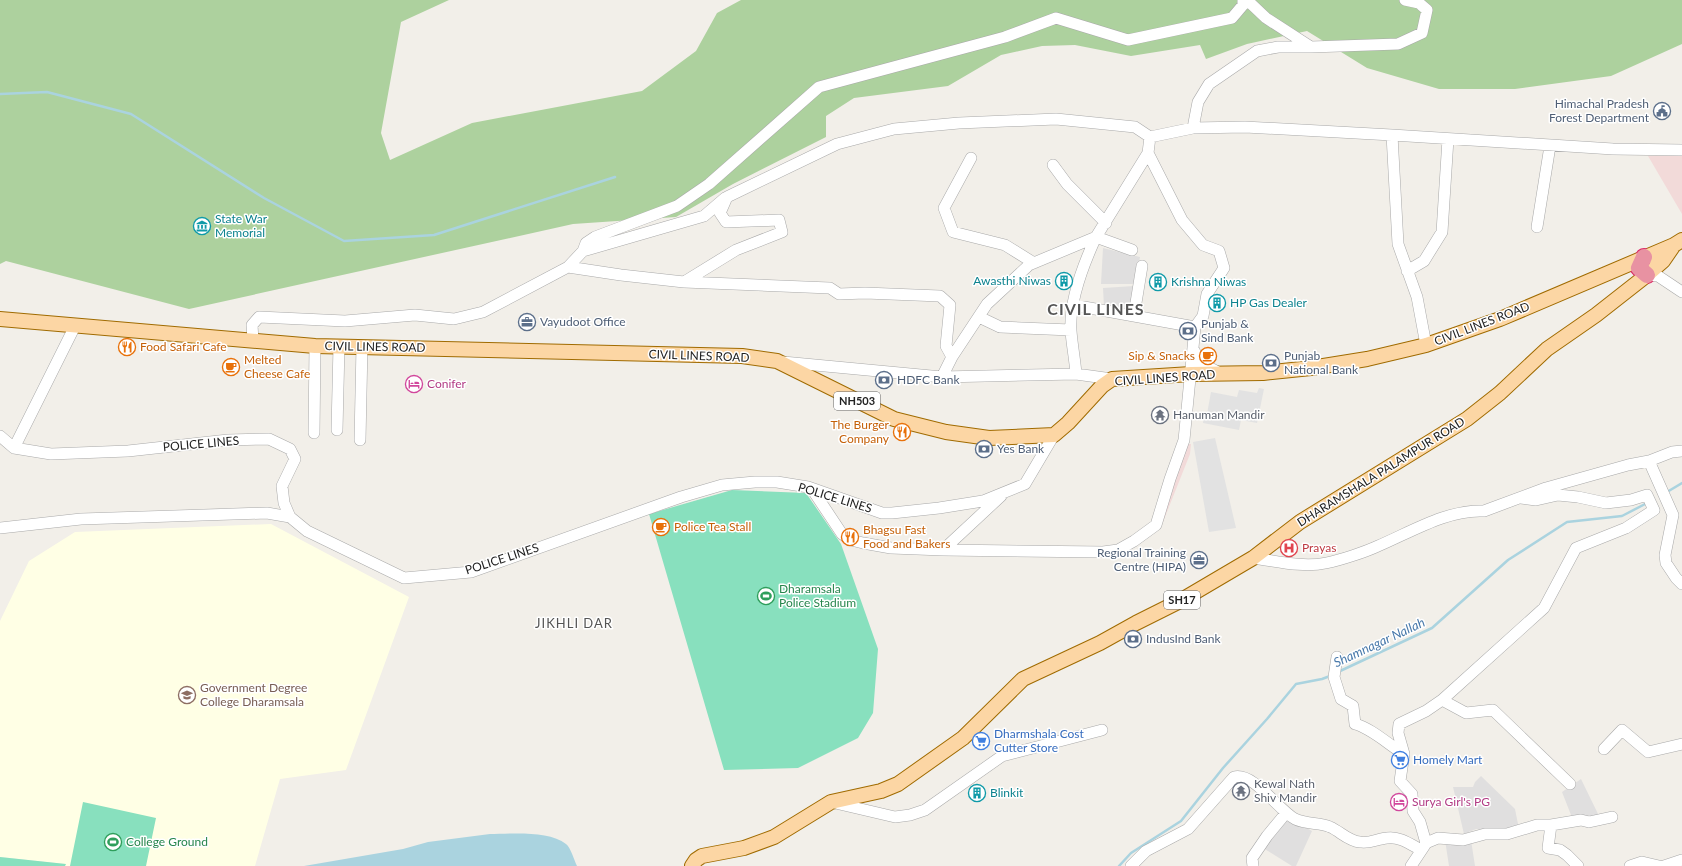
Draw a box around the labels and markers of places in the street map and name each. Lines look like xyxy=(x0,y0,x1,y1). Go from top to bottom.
place label: Himachal Pradesh Forest Department xyxy=(1549,96,1650,125)
public building icon: Himachal Pradesh Forest Department xyxy=(1652,101,1672,121)
place label: State War Memorial xyxy=(215,211,268,240)
museum icon: State War Memorial xyxy=(192,216,212,236)
building icon: Awasthi Niwas xyxy=(1054,271,1074,291)
building icon: Krishna Niwas xyxy=(1148,272,1168,292)
place label: Awasthi Niwas xyxy=(973,273,1051,288)
place label: Krishna Niwas xyxy=(1171,274,1246,289)
building icon: HP Gas Dealer xyxy=(1207,293,1227,313)
place label: HP Gas Dealer xyxy=(1230,295,1308,310)
office icon: Vayudoot Office xyxy=(517,312,537,332)
place label: Vayudoot Office xyxy=(540,314,626,329)
place label: Punjab & Sind Bank xyxy=(1201,316,1254,345)
bank icon: Punjab & Sind Bank xyxy=(1178,321,1198,341)
restaurant icon: Food Safari Cafe xyxy=(117,337,137,357)
place label: Food Safari Cafe xyxy=(140,339,227,354)
cafe icon: Sip & Snacks xyxy=(1198,346,1218,366)
place label: Sip & Snacks xyxy=(1128,348,1195,363)
place label: Punjab National Bank xyxy=(1284,348,1359,377)
place label: Melted Cheese Cafe xyxy=(244,352,310,381)
bank icon: Punjab National Bank xyxy=(1261,353,1281,373)
cafe icon: Melted Cheese Cafe xyxy=(221,357,241,377)
bank icon: HDFC Bank xyxy=(874,370,894,390)
place label: HDFC Bank xyxy=(897,372,960,387)
hotel icon: Conifer xyxy=(404,374,424,394)
place label: Conifer xyxy=(427,376,467,391)
temple icon: Hanuman Mandir xyxy=(1150,405,1170,425)
place label: Hanuman Mandir xyxy=(1173,407,1265,422)
place label: The Burger Company xyxy=(831,417,890,446)
restaurant icon: The Burger Company xyxy=(892,422,912,442)
bank icon: Yes Bank xyxy=(974,439,994,459)
place label: Yes Bank xyxy=(997,441,1045,456)
cafe icon: Police Tea Stall xyxy=(651,517,671,537)
place label: Police Tea Stall xyxy=(674,519,751,534)
place label: Bhagsu Fast Food and Bakers xyxy=(863,522,950,551)
restaurant icon: Bhagsu Fast Food and Bakers xyxy=(840,527,860,547)
hospital icon: Prayas xyxy=(1279,538,1299,558)
place label: Prayas xyxy=(1302,540,1336,555)
place label: Regional Training Centre (HIPA) xyxy=(1097,545,1186,574)
office icon: Regional Training Centre (HIPA) xyxy=(1189,550,1209,570)
place label: Dharamsala Police Stadium xyxy=(779,581,856,610)
sports icon: Dharamsala Police Stadium xyxy=(756,586,776,606)
bank icon: IndusInd Bank xyxy=(1123,629,1143,649)
place label: IndusInd Bank xyxy=(1146,631,1221,646)
place label: Government Degree College Dharamsala xyxy=(200,680,307,709)
school or university icon: Government Degree College Dharamsala xyxy=(177,685,197,705)
place label: Dharmshala Cost Cutter Store xyxy=(994,726,1085,755)
supermarket icon: Dharmshala Cost Cutter Store xyxy=(971,731,991,751)
supermarket icon: Homely Mart xyxy=(1390,750,1410,770)
place label: Homely Mart xyxy=(1413,752,1483,767)
place label: Kewal Nath Shiv Mandir xyxy=(1254,776,1317,805)
temple icon: Kewal Nath Shiv Mandir xyxy=(1231,781,1251,801)
building icon: Blinkit xyxy=(967,783,987,803)
place label: Blinkit xyxy=(990,785,1024,800)
hotel icon: Surya Girl's PG xyxy=(1389,792,1409,812)
place label: Surya Girl's PG xyxy=(1412,794,1490,809)
sports icon: College Ground xyxy=(103,832,123,852)
place label: College Ground xyxy=(126,834,208,849)

